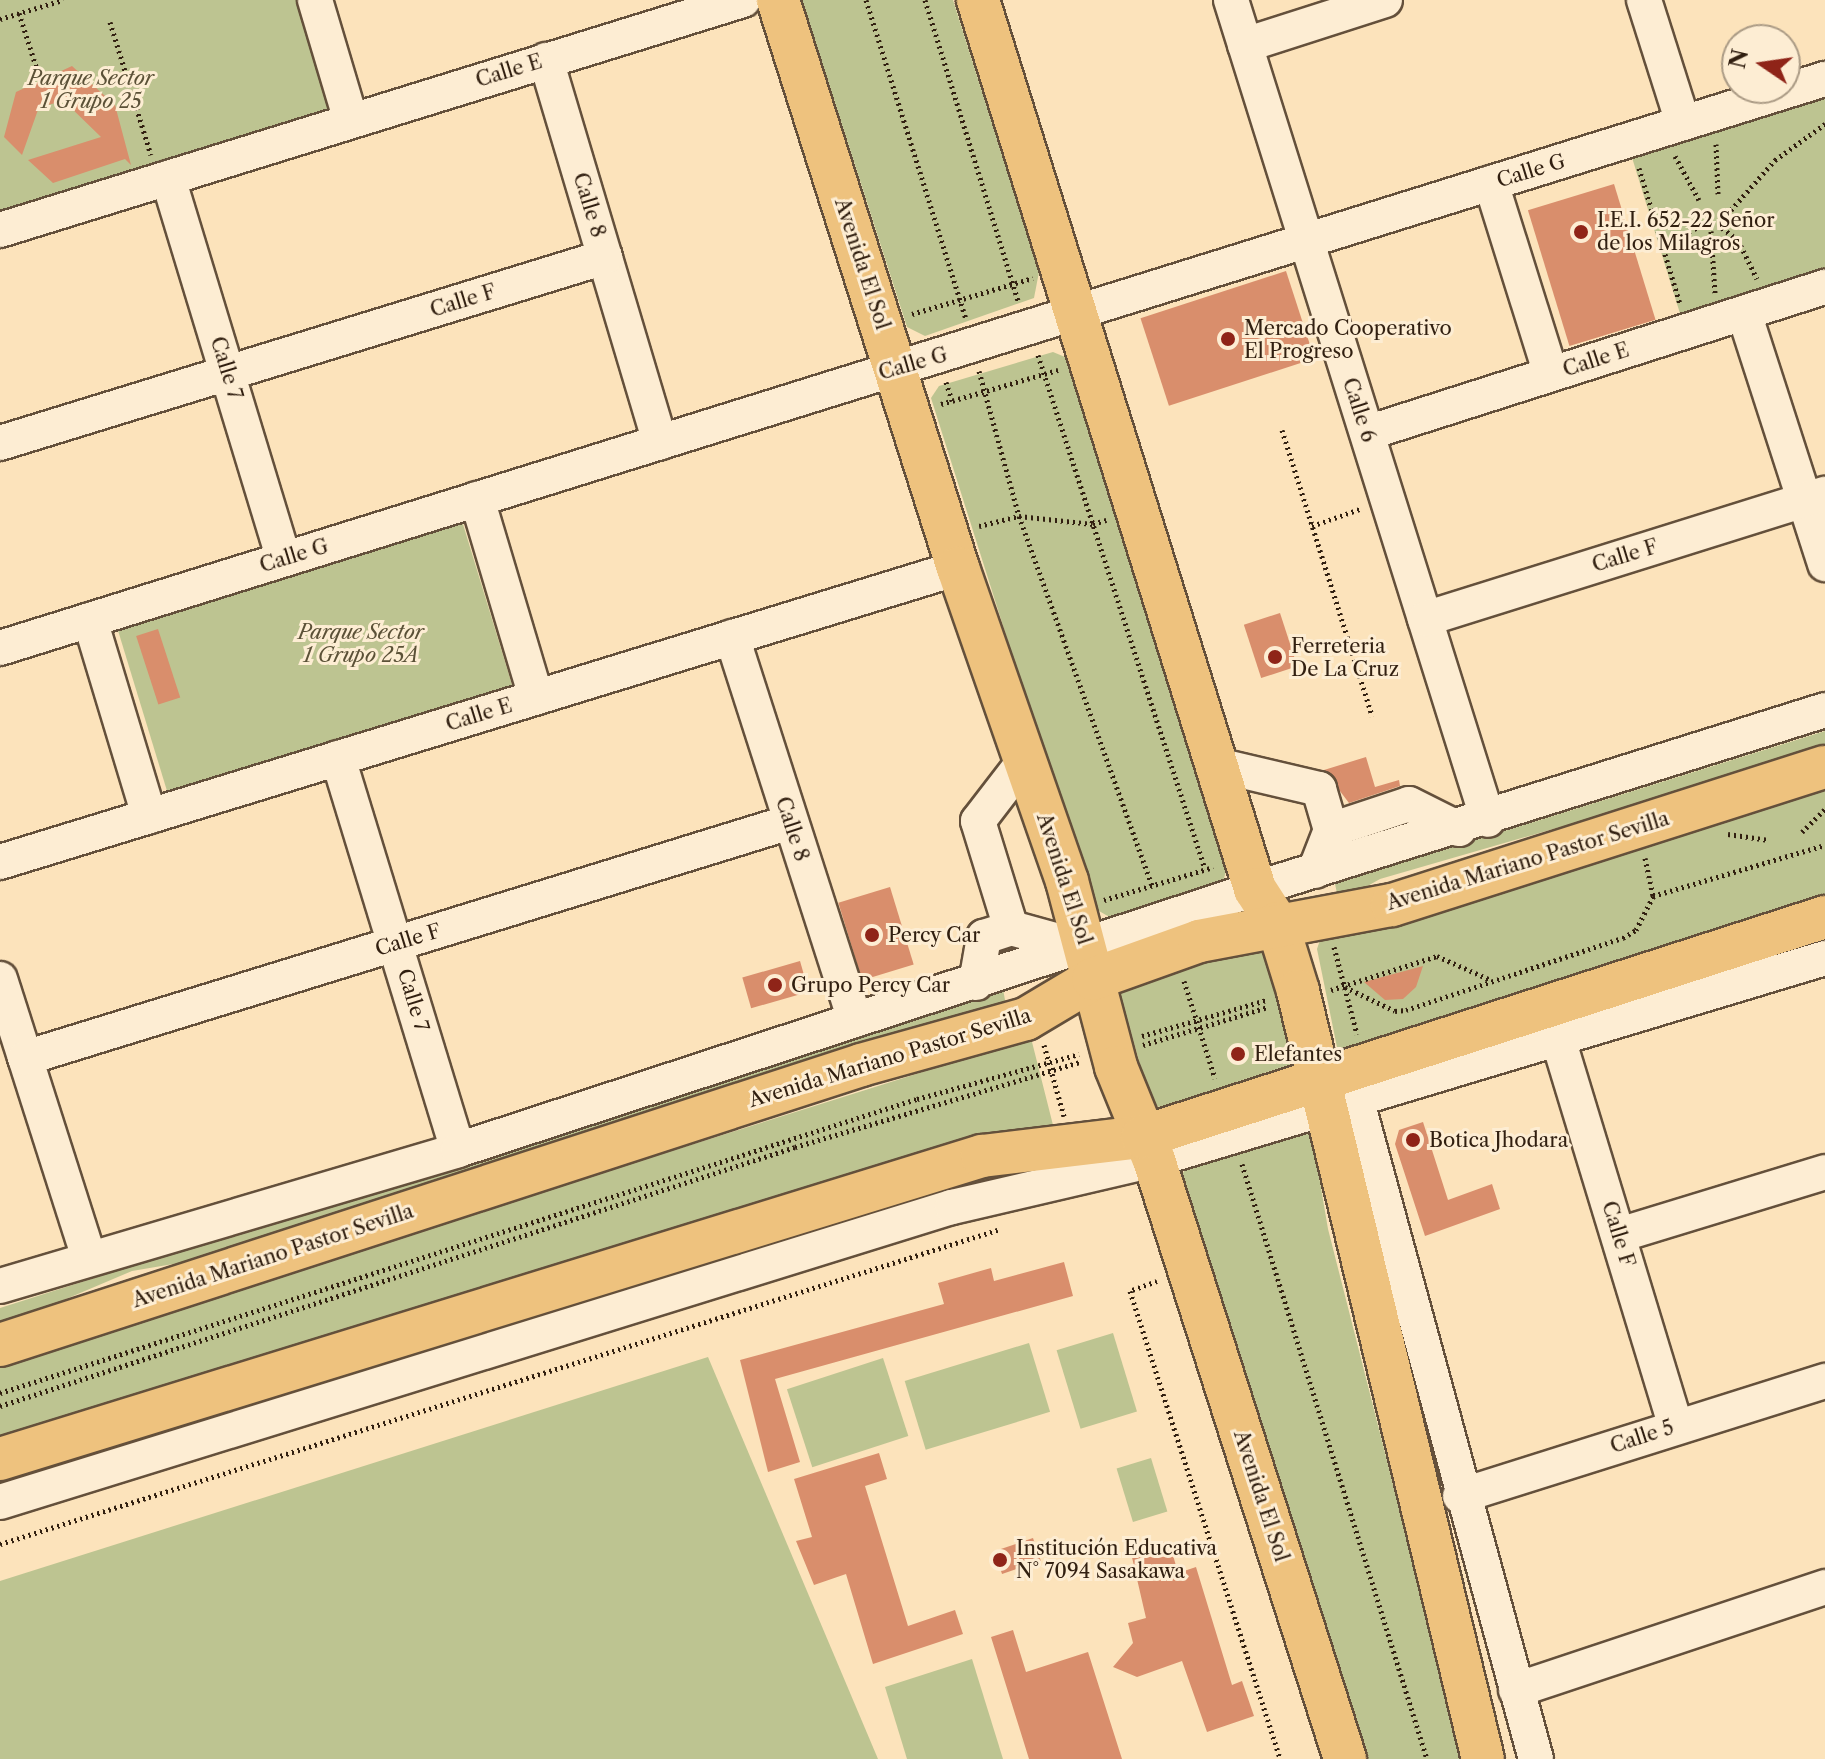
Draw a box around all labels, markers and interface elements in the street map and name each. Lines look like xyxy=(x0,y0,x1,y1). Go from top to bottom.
north arrow xyxy=(1721,24,1801,104)
text: N xyxy=(1724,47,1754,71)
street label: Calle E xyxy=(473,50,545,92)
park label: Parque Sector 1 Grupo 25 xyxy=(28,67,154,114)
street label: Calle G xyxy=(1494,149,1568,193)
street label: Calle 8 xyxy=(568,170,610,240)
street label: Avenida El Sol xyxy=(829,195,895,333)
place label: I.E.I. 652-22 Señor de los Milagros xyxy=(1597,208,1775,255)
marker: I.E.I. 652-22 Señor de los Milagros xyxy=(1572,223,1590,241)
street label: Calle F xyxy=(427,280,499,322)
place label: Mercado Cooperativo El Progreso xyxy=(1244,316,1452,363)
marker: Mercado Cooperativo El Progreso xyxy=(1219,330,1237,348)
street label: Calle 7 xyxy=(205,334,247,402)
street label: Calle E xyxy=(1560,338,1632,382)
street label: Calle G xyxy=(876,343,950,385)
street label: Calle 6 xyxy=(1337,375,1381,445)
street label: Calle G xyxy=(257,534,331,578)
street label: Calle F xyxy=(1589,535,1661,577)
park label: Parque Sector 1 Grupo 25A xyxy=(298,621,424,668)
place label: Ferreteria De La Cruz xyxy=(1291,634,1399,681)
marker: Ferreteria De La Cruz xyxy=(1266,648,1284,666)
street label: Calle E xyxy=(443,694,515,736)
street label: Calle 8 xyxy=(770,794,814,864)
street label: Avenida Mariano Pastor Sevilla xyxy=(1384,806,1672,916)
street label: Avenida El Sol xyxy=(1031,810,1097,948)
street label: Calle F xyxy=(372,919,444,961)
place label: Percy Car xyxy=(888,923,981,947)
marker: Percy Car xyxy=(863,926,881,944)
street label: Calle 7 xyxy=(392,966,434,1034)
place label: Grupo Percy Car xyxy=(791,973,951,997)
marker: Grupo Percy Car xyxy=(766,976,784,994)
street label: Avenida Mariano Pastor Sevilla xyxy=(746,1003,1034,1113)
place label: Elefantes xyxy=(1254,1042,1342,1066)
marker: Elefantes xyxy=(1229,1045,1247,1063)
place label: Botica Jhodara xyxy=(1429,1128,1568,1152)
marker: Botica Jhodara xyxy=(1404,1131,1422,1149)
street label: Calle F xyxy=(1597,1198,1639,1270)
street label: Avenida Mariano Pastor Sevilla xyxy=(129,1199,417,1313)
street label: Calle 5 xyxy=(1607,1416,1677,1458)
street label: Avenida El Sol xyxy=(1228,1427,1294,1565)
place label: Institución Educativa N° 7094 Sasakawa xyxy=(1016,1536,1217,1583)
marker: Institución Educativa N° 7094 Sasakawa xyxy=(991,1551,1009,1569)

